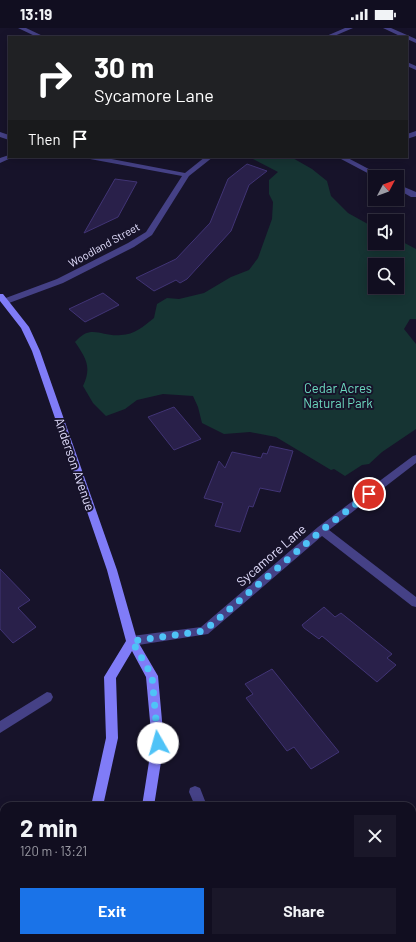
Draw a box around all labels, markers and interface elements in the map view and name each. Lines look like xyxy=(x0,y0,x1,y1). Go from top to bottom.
text: 13:19 xyxy=(20,5,52,23)
text: 30 m xyxy=(94,50,154,84)
icon: right xyxy=(28,52,80,104)
text: Sycamore Lane xyxy=(94,84,214,106)
icon: arrive xyxy=(69,128,91,150)
text: Then xyxy=(28,130,61,148)
north arrow xyxy=(368,170,404,206)
map controls xyxy=(368,170,404,294)
button: sound xyxy=(368,214,404,250)
street label: Woodland Street xyxy=(66,220,142,269)
button: search xyxy=(368,258,404,294)
park label: Cedar Acres Natural Park xyxy=(303,380,373,411)
street label: Anderson Avenue xyxy=(52,415,99,513)
pin xyxy=(352,477,386,511)
icon: arrive xyxy=(358,483,380,505)
street label: Sycamore Lane xyxy=(233,521,309,589)
position arrow xyxy=(137,722,179,764)
text: 2 min xyxy=(20,813,78,842)
button: close xyxy=(354,815,396,857)
text: 120 m · 13:21 xyxy=(20,843,87,859)
button: Exit xyxy=(20,888,204,934)
button: Share xyxy=(212,888,396,934)

